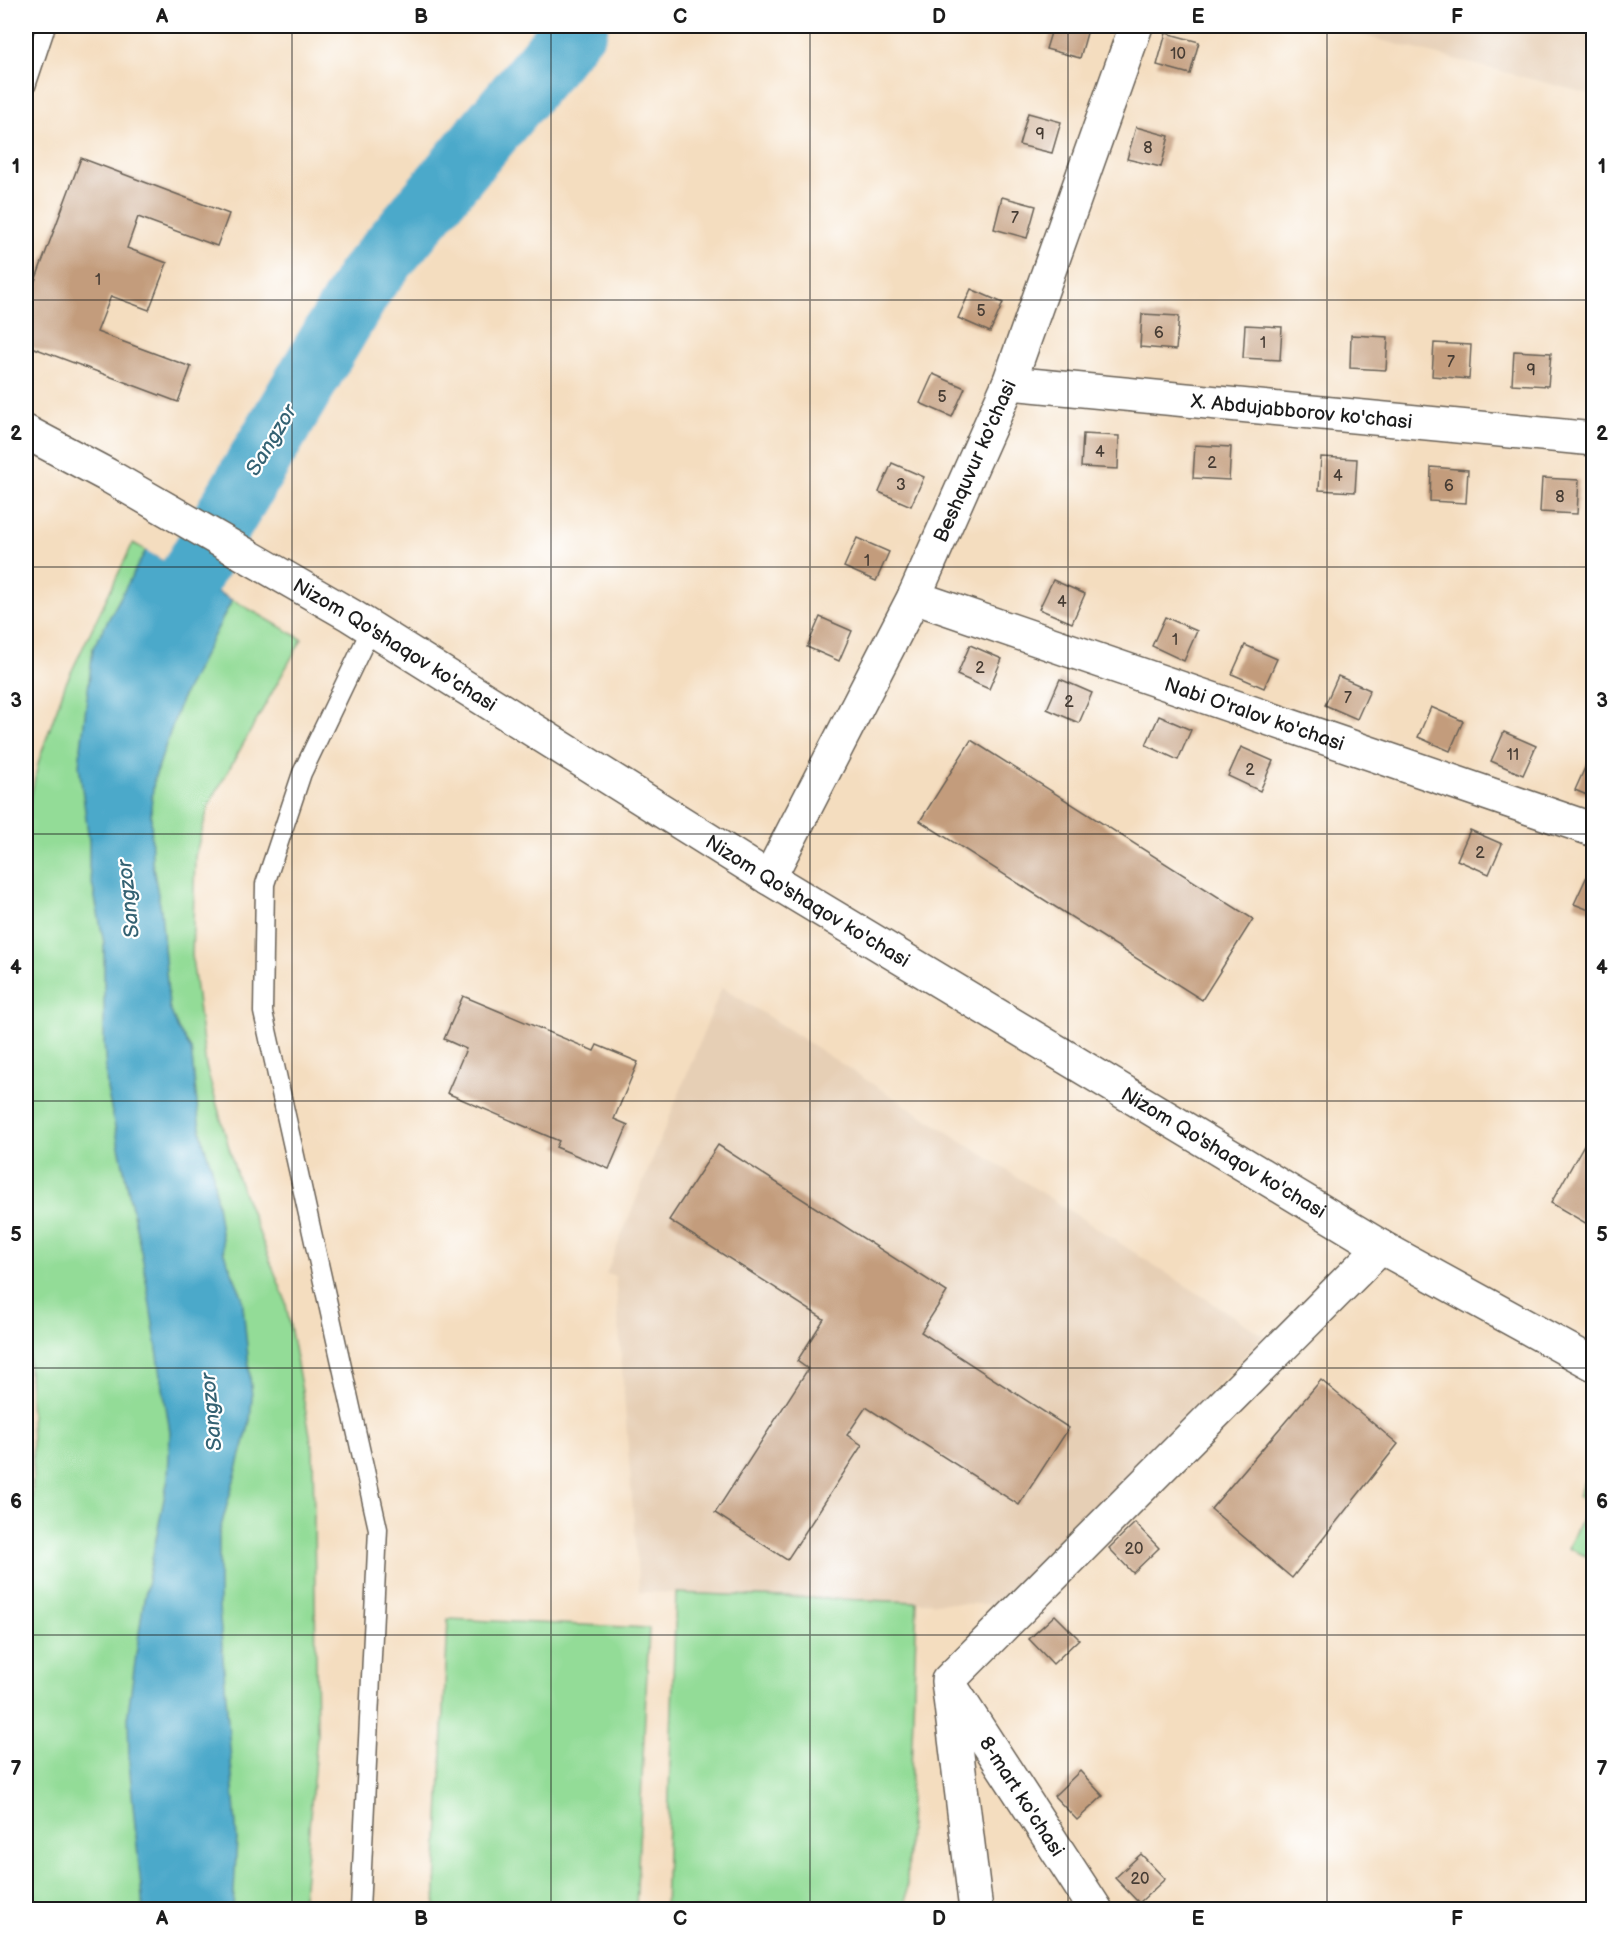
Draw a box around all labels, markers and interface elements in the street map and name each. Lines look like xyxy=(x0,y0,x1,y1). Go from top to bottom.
text: A xyxy=(155,5,169,29)
text: B xyxy=(414,5,428,29)
text: C xyxy=(673,5,687,29)
text: D xyxy=(932,5,946,29)
text: E xyxy=(1192,5,1205,29)
text: F xyxy=(1451,5,1463,29)
house number: 10 xyxy=(1170,45,1186,64)
house number: 9 xyxy=(1035,125,1045,144)
house number: 8 xyxy=(1143,139,1153,158)
text: 1 xyxy=(12,155,20,179)
text: 1 xyxy=(1598,155,1606,179)
house number: 7 xyxy=(1011,209,1019,228)
house number: 1 xyxy=(95,271,101,290)
house number: 5 xyxy=(976,302,986,321)
house number: 6 xyxy=(1154,324,1164,343)
house number: 1 xyxy=(1260,334,1266,353)
house number: 7 xyxy=(1447,353,1455,372)
house number: 9 xyxy=(1526,361,1536,380)
street label: Beshquvur ko'chasi xyxy=(929,377,1022,546)
house number: 5 xyxy=(937,388,947,407)
street label: X. Abdujabborov ko'chasi xyxy=(1189,389,1413,435)
water label: Sangzor xyxy=(241,399,303,480)
text: 2 xyxy=(10,422,22,446)
text: 2 xyxy=(1596,422,1608,446)
house number: 4 xyxy=(1095,443,1105,462)
house number: 2 xyxy=(1207,454,1217,473)
house number: 4 xyxy=(1333,467,1343,486)
house number: 3 xyxy=(896,476,906,495)
house number: 6 xyxy=(1444,477,1454,496)
house number: 8 xyxy=(1555,488,1565,507)
house number: 1 xyxy=(864,552,870,571)
street label: Nizom Qo'shaqov ko'chasi xyxy=(288,574,501,717)
house number: 4 xyxy=(1057,593,1067,612)
house number: 1 xyxy=(1172,631,1178,650)
house number: 2 xyxy=(975,659,985,678)
street label: Nabi O'ralov ko'chasi xyxy=(1161,673,1347,757)
text: 3 xyxy=(10,689,22,713)
house number: 7 xyxy=(1344,689,1352,708)
text: 3 xyxy=(1596,689,1608,713)
house number: 2 xyxy=(1064,693,1074,712)
house number: 11 xyxy=(1507,746,1519,765)
house number: 2 xyxy=(1245,761,1255,780)
street label: Nizom Qo'shaqov ko'chasi xyxy=(701,830,914,973)
house number: 2 xyxy=(1475,844,1485,863)
water label: Sangzor xyxy=(112,857,145,939)
text: 4 xyxy=(10,956,22,980)
text: 4 xyxy=(1596,956,1608,980)
street label: Nizom Qo'shaqov ko'chasi xyxy=(1117,1082,1330,1224)
text: 5 xyxy=(10,1223,22,1247)
text: 5 xyxy=(1596,1223,1608,1247)
water label: Sangzor xyxy=(196,1370,227,1452)
text: 6 xyxy=(10,1490,22,1514)
text: 6 xyxy=(1596,1490,1608,1514)
house number: 20 xyxy=(1125,1540,1143,1559)
street label: 8-mart ko'chasi xyxy=(974,1732,1069,1861)
text: 7 xyxy=(10,1757,22,1781)
text: 7 xyxy=(1596,1757,1608,1781)
house number: 20 xyxy=(1131,1870,1149,1889)
text: A xyxy=(155,1907,169,1931)
text: B xyxy=(414,1907,428,1931)
text: C xyxy=(673,1907,687,1931)
text: D xyxy=(932,1907,946,1931)
text: E xyxy=(1192,1907,1205,1931)
text: F xyxy=(1451,1907,1463,1931)

